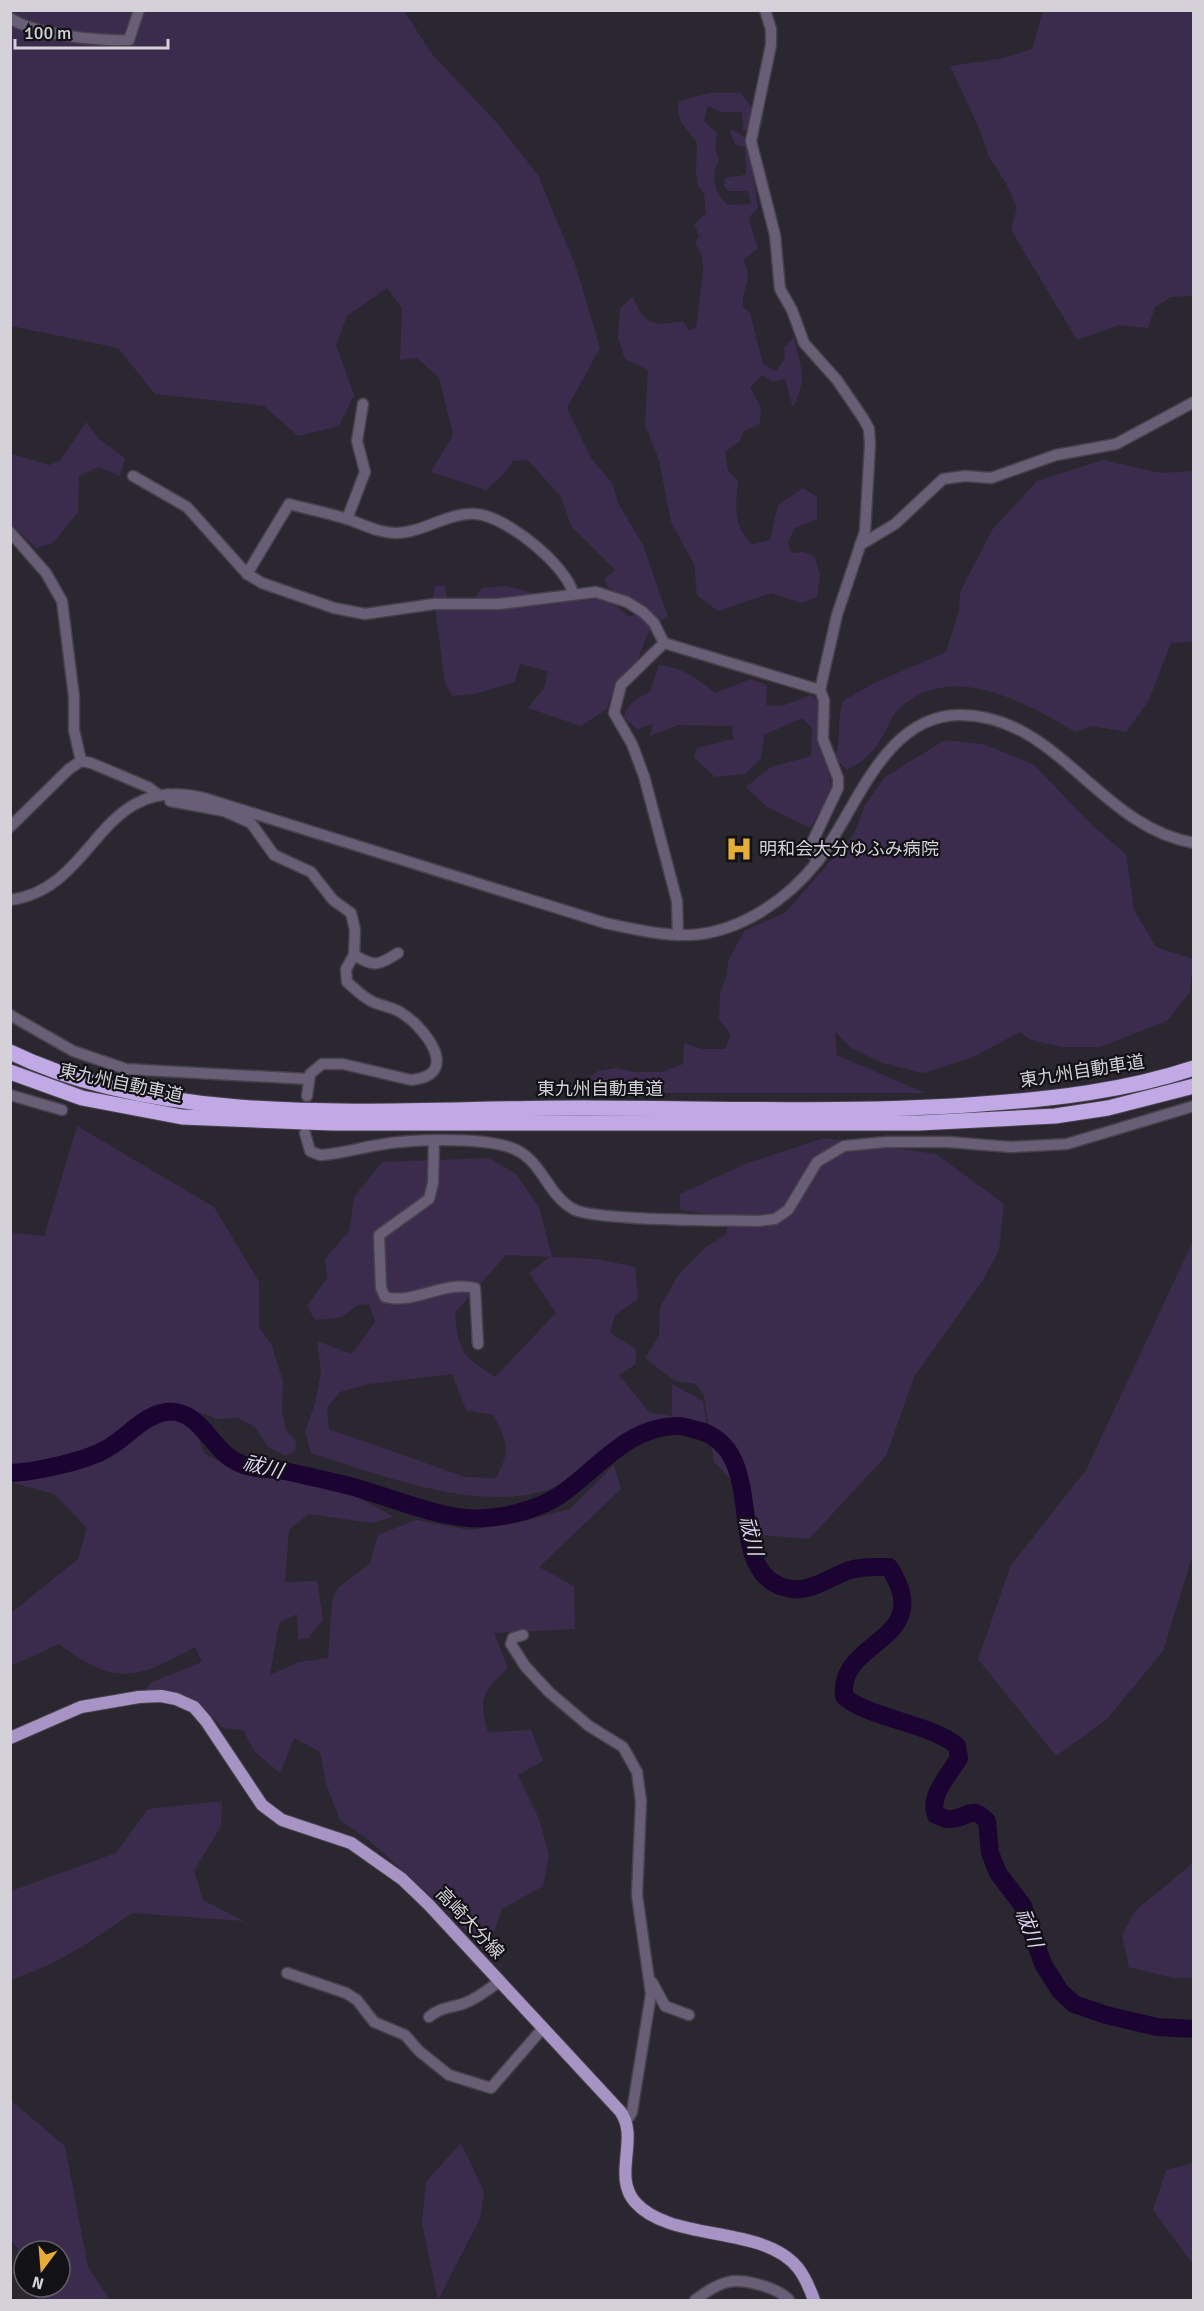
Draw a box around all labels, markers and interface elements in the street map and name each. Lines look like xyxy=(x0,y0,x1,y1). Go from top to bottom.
scale bar xyxy=(15,12,168,50)
text: 100 m xyxy=(24,22,71,44)
hospital icon: 明和会大分ゆふみ病院 xyxy=(724,834,754,864)
place label: 明和会大分ゆふみ病院 xyxy=(759,838,939,860)
street label: 東九州自動車道 xyxy=(1018,1050,1146,1092)
street label: 東九州自動車道 xyxy=(57,1059,185,1107)
street label: 東九州自動車道 xyxy=(537,1078,663,1100)
water label: 祓川 xyxy=(241,1450,287,1484)
water label: 祓川 xyxy=(734,1514,768,1560)
street label: 高崎大分線 xyxy=(431,1883,509,1963)
water label: 祓川 xyxy=(1010,1905,1049,1953)
north arrow xyxy=(12,2239,72,2299)
text: N xyxy=(30,2271,46,2294)

